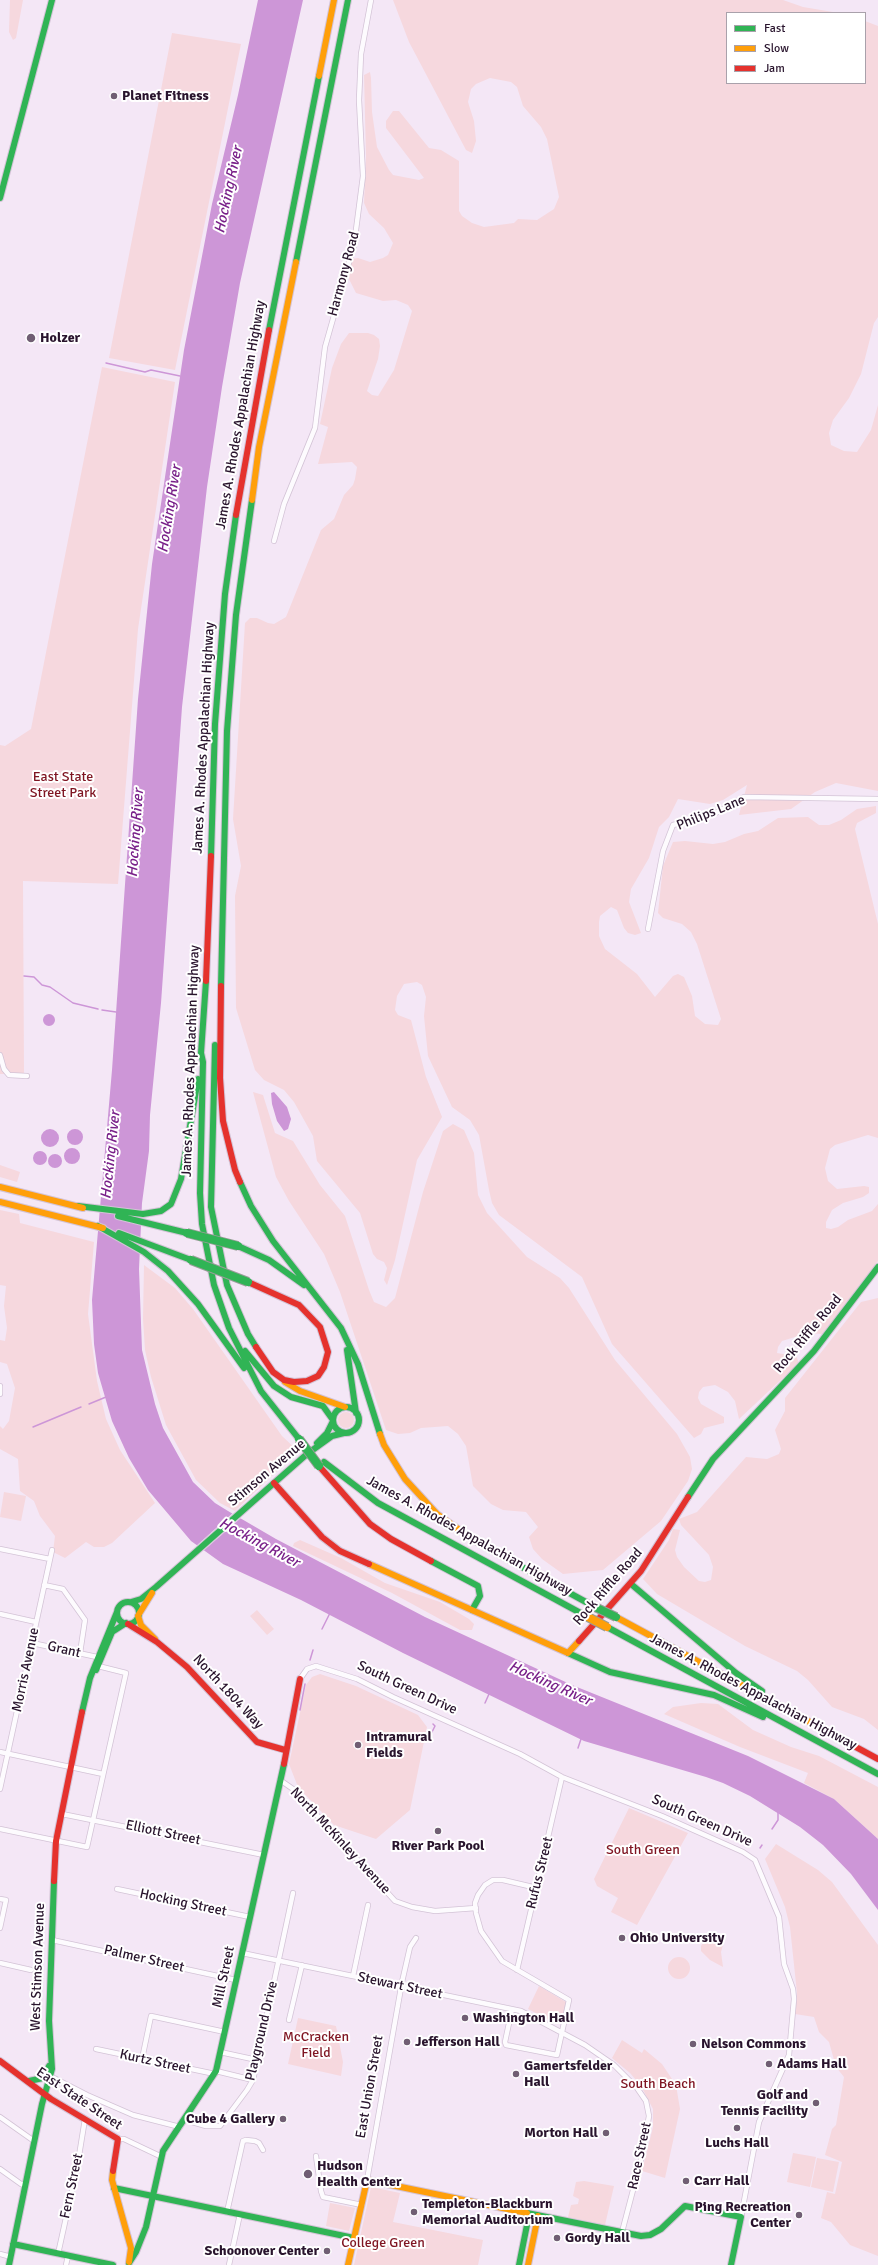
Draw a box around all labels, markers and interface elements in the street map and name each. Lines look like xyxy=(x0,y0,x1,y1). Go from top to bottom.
legend xyxy=(726,12,866,84)
text: Fast xyxy=(764,21,785,36)
text: Slow xyxy=(764,41,789,56)
text: Jam xyxy=(764,61,785,76)
place label: Planet Fitness xyxy=(122,88,209,104)
marker: Planet Fitness xyxy=(109,91,119,101)
water label: Hocking River xyxy=(211,145,247,235)
street label: Harmony Road xyxy=(325,230,363,318)
street label: James A. Rhodes Appalachian Highway xyxy=(213,299,269,531)
place label: Holzer xyxy=(40,330,80,346)
marker: Holzer xyxy=(25,332,37,344)
water label: Hocking River xyxy=(154,464,186,554)
street label: James A. Rhodes Appalachian Highway xyxy=(190,622,218,854)
park label: East State Street Park xyxy=(30,769,96,802)
water label: Hocking River xyxy=(124,788,148,878)
street label: Philips Lane xyxy=(674,792,748,834)
street label: James A. Rhodes Appalachian Highway xyxy=(179,945,203,1177)
water label: Hocking River xyxy=(97,1110,125,1200)
street label: Rock Riffle Road xyxy=(770,1291,846,1377)
street label: Stimson Avenue xyxy=(225,1436,309,1510)
street label: James A. Rhodes Appalachian Highway xyxy=(363,1472,575,1600)
water label: Hocking River xyxy=(216,1514,302,1572)
street label: Rock Riffle Road xyxy=(570,1545,646,1629)
street label: Morris Avenue xyxy=(9,1626,43,1714)
street label: James A. Rhodes Appalachian Highway xyxy=(647,1630,859,1754)
street label: Grant xyxy=(46,1638,82,1662)
street label: North 1804 Way xyxy=(189,1651,267,1733)
street label: South Green Drive xyxy=(354,1658,460,1718)
water label: Hocking River xyxy=(506,1658,594,1710)
place label: Intramural Fields xyxy=(366,1729,432,1762)
marker: Intramural Fields xyxy=(353,1740,363,1750)
street label: North McKinley Avenue xyxy=(286,1784,394,1898)
street label: South Green Drive xyxy=(649,1791,755,1851)
street label: Elliott Street xyxy=(124,1817,202,1849)
marker: River Park Pool xyxy=(433,1826,443,1836)
street label: Rufus Street xyxy=(523,1835,557,1911)
place label: River Park Pool xyxy=(392,1838,484,1854)
park label: South Green xyxy=(606,1842,680,1858)
street label: Hocking Street xyxy=(138,1886,228,1920)
street label: West Stimson Avenue xyxy=(27,1903,49,2031)
place label: Ohio University xyxy=(630,1930,724,1946)
marker: Ohio University xyxy=(617,1933,627,1943)
street label: Palmer Street xyxy=(102,1942,186,1976)
street label: Mill Street xyxy=(209,1945,239,2009)
street label: Stewart Street xyxy=(356,1969,444,2003)
street label: Playground Drive xyxy=(242,1979,282,2083)
place label: Washington Hall xyxy=(473,2010,574,2026)
marker: Washington Hall xyxy=(460,2013,470,2023)
park label: McCracken Field xyxy=(283,2029,349,2062)
street label: East Union Street xyxy=(353,2034,387,2140)
place label: Jefferson Hall xyxy=(415,2034,500,2050)
place label: Nelson Commons xyxy=(701,2036,806,2052)
marker: Jefferson Hall xyxy=(402,2037,412,2047)
marker: Nelson Commons xyxy=(688,2039,698,2049)
street label: Kurtz Street xyxy=(118,2046,192,2078)
place label: Adams Hall xyxy=(777,2056,847,2072)
place label: Gamertsfelder Hall xyxy=(524,2058,612,2090)
marker: Adams Hall xyxy=(764,2059,774,2069)
street label: East State Street xyxy=(33,2064,125,2134)
marker: Gamertsfelder Hall xyxy=(511,2069,521,2079)
park label: South Beach xyxy=(620,2076,696,2092)
place label: Golf and Tennis Facility xyxy=(721,2087,808,2120)
marker: Golf and Tennis Facility xyxy=(811,2098,821,2108)
place label: Cube 4 Gallery xyxy=(186,2111,275,2127)
marker: Cube 4 Gallery xyxy=(278,2114,288,2124)
street label: Race Street xyxy=(625,2121,655,2191)
marker: Luchs Hall xyxy=(732,2123,742,2133)
place label: Morton Hall xyxy=(524,2125,598,2141)
marker: Morton Hall xyxy=(601,2128,611,2138)
place label: Luchs Hall xyxy=(705,2135,769,2151)
street label: Fern Street xyxy=(57,2152,87,2220)
place label: Hudson Health Center xyxy=(317,2158,402,2190)
marker: Hudson Health Center xyxy=(302,2168,314,2180)
place label: Carr Hall xyxy=(694,2173,749,2189)
marker: Carr Hall xyxy=(681,2176,691,2186)
place label: Templeton-Blackburn Memorial Auditorium xyxy=(422,2196,553,2228)
place label: Ping Recreation Center xyxy=(695,2199,791,2232)
marker: Templeton-Blackburn Memorial Auditorium xyxy=(409,2207,419,2217)
marker: Ping Recreation Center xyxy=(794,2210,804,2220)
place label: Gordy Hall xyxy=(565,2230,630,2246)
marker: Gordy Hall xyxy=(552,2233,562,2243)
park label: College Green xyxy=(341,2235,425,2251)
place label: Schoonover Center xyxy=(205,2243,319,2259)
marker: Schoonover Center xyxy=(322,2246,332,2256)

